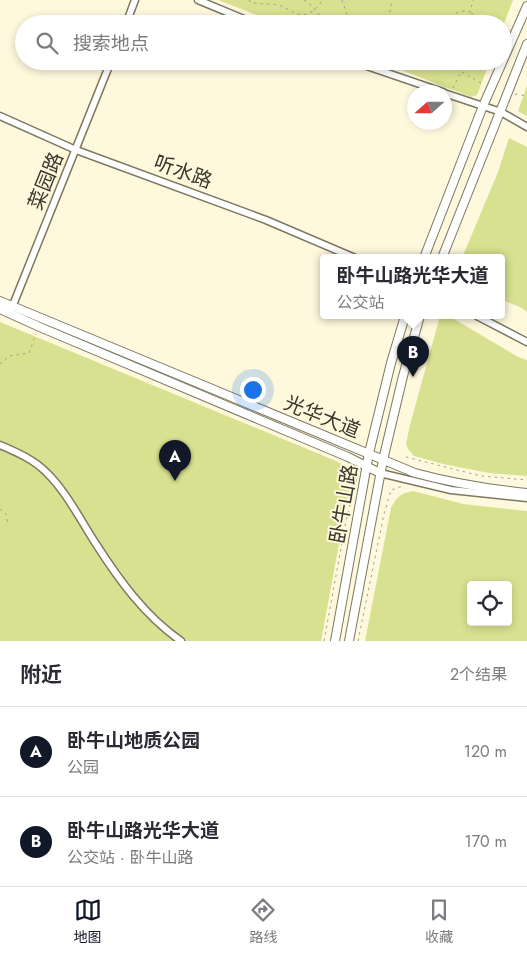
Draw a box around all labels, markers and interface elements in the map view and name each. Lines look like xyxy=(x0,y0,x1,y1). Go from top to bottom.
search box xyxy=(15,15,512,70)
icon: search xyxy=(33,29,61,57)
text: 搜索地点 xyxy=(73,30,149,57)
north arrow xyxy=(407,85,452,130)
street label: 菜园路 xyxy=(21,148,71,214)
street label: 听水路 xyxy=(150,148,216,196)
popup xyxy=(320,254,505,319)
text: 卧牛山路光华大道 xyxy=(336,262,489,289)
text: 公交站 xyxy=(336,291,385,314)
pin: B xyxy=(397,336,429,377)
your location xyxy=(240,377,266,403)
street label: 光华大道 xyxy=(279,389,365,445)
pin: A xyxy=(159,440,191,481)
street label: 卧牛山路 xyxy=(323,462,365,546)
map controls xyxy=(467,581,512,626)
button: locate xyxy=(467,581,512,626)
text: 附近 xyxy=(20,660,62,690)
text: 2个结果 xyxy=(450,663,507,686)
text: 卧牛山地质公园 xyxy=(67,727,200,754)
text: A xyxy=(30,740,42,763)
text: 120 m xyxy=(464,740,507,763)
text: 公园 xyxy=(67,756,99,779)
text: 卧牛山路光华大道 xyxy=(67,817,219,844)
text: B xyxy=(31,830,41,853)
text: 170 m xyxy=(465,830,507,853)
text: 公交站 · 卧牛山路 xyxy=(67,846,193,869)
tab: 地图 xyxy=(74,896,102,947)
tab: 路线 xyxy=(249,896,277,947)
tab: 收藏 xyxy=(425,896,453,947)

